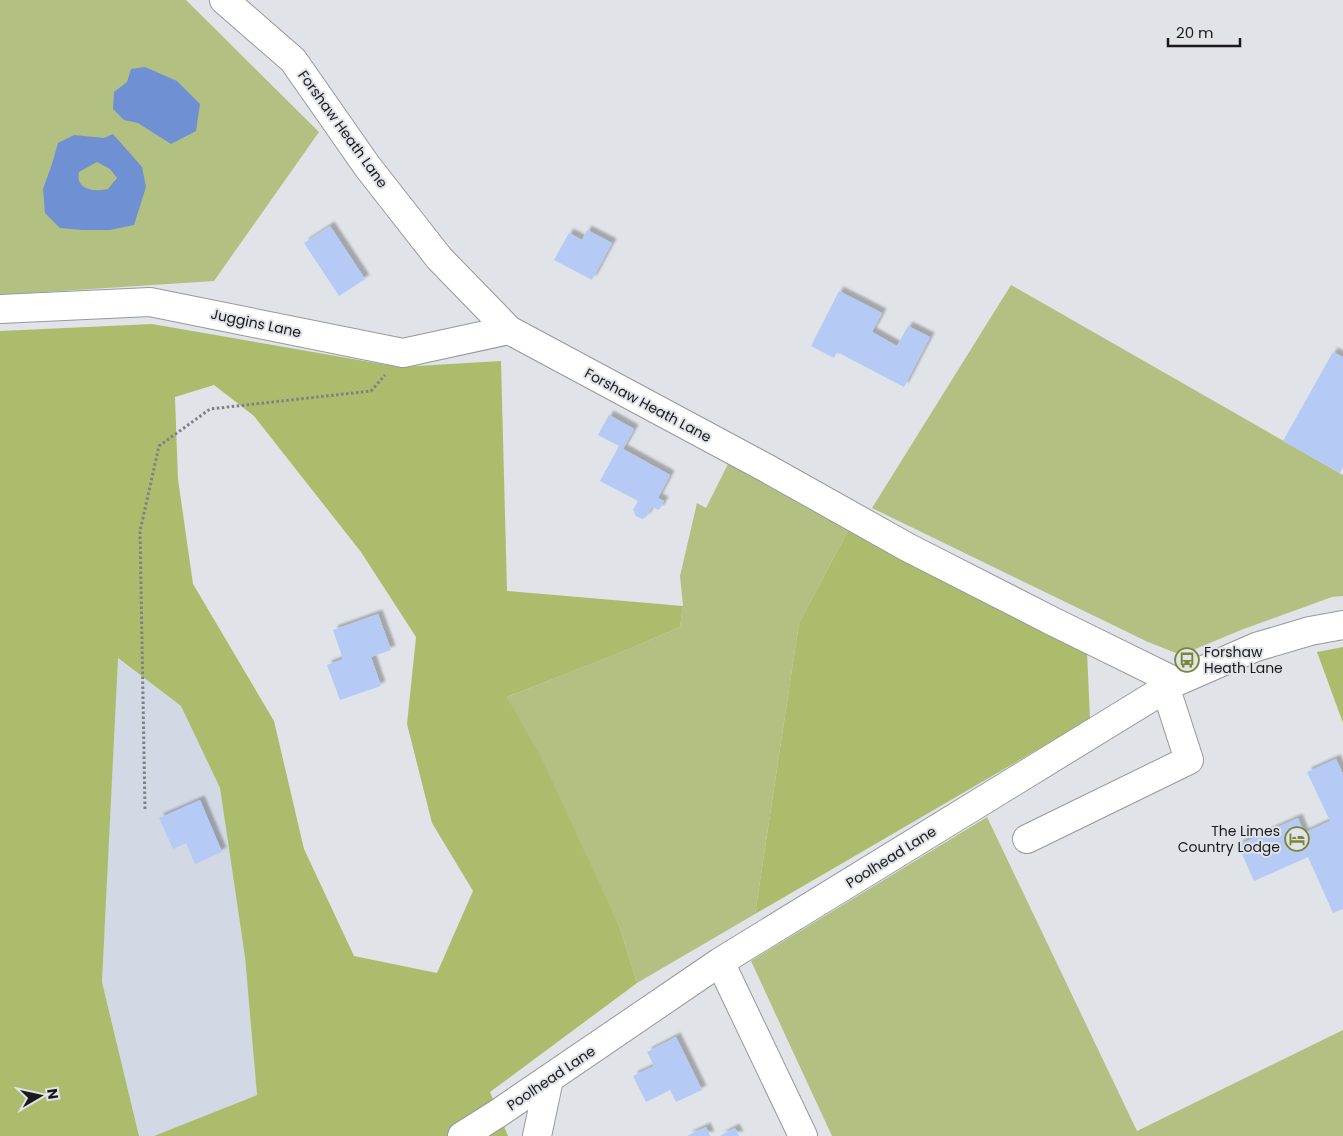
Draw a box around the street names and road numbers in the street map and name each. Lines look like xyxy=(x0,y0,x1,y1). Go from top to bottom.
street label: Forshaw Heath Lane xyxy=(293,66,393,192)
street label: Juggins Lane xyxy=(209,304,303,342)
street label: Forshaw Heath Lane xyxy=(581,363,715,447)
street label: Poolhead Lane xyxy=(842,821,940,893)
street label: Poolhead Lane xyxy=(503,1041,600,1115)

